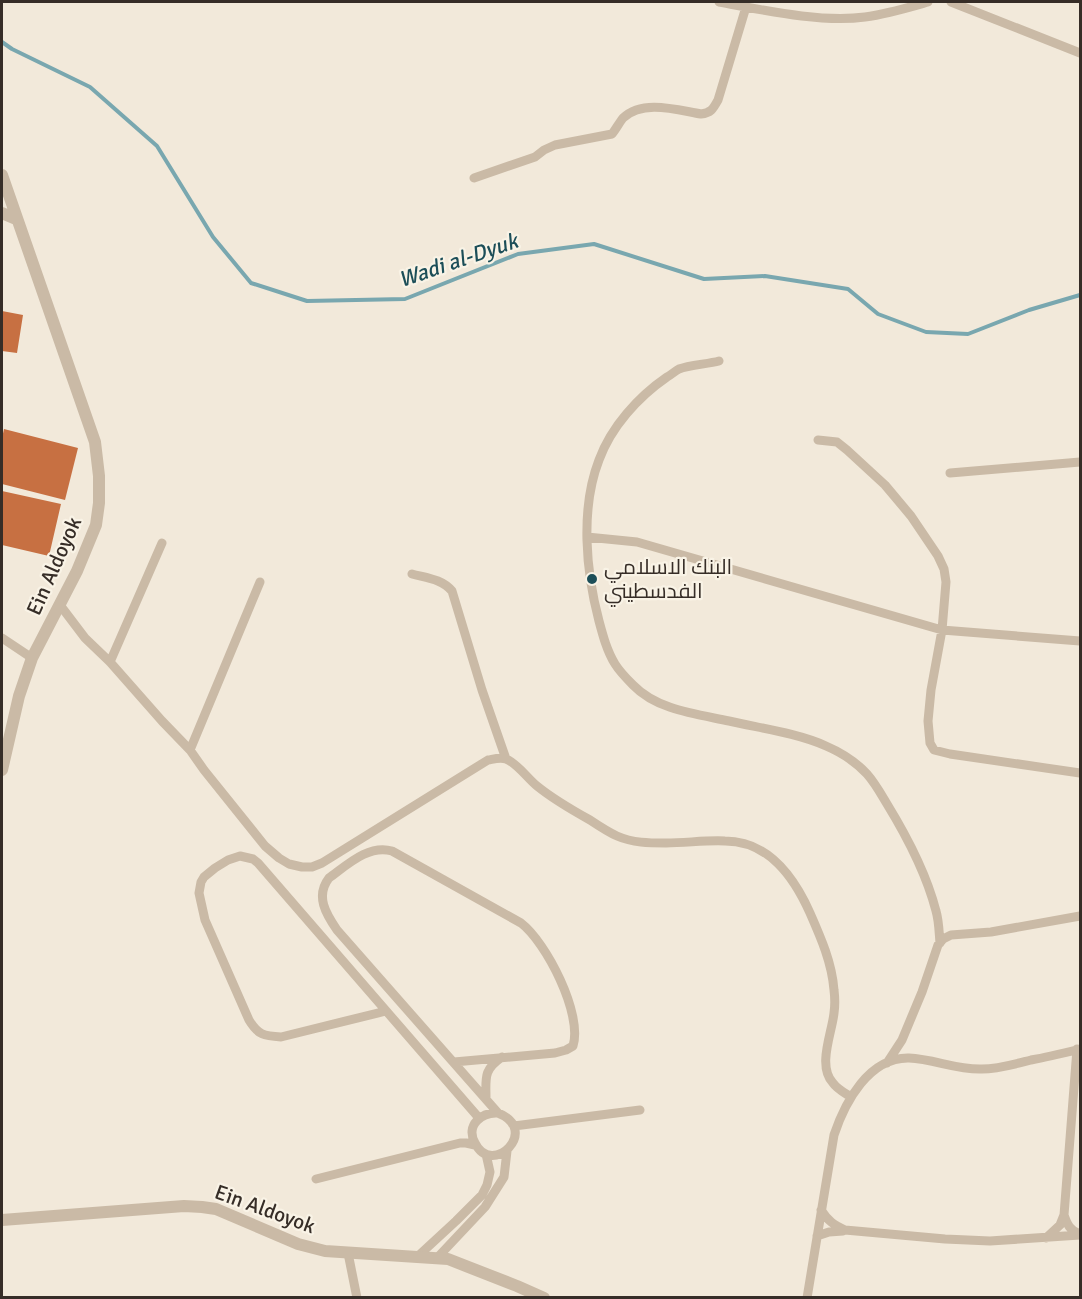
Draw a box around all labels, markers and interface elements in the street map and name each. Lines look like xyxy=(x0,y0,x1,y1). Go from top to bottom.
water label: Wadi al-Dyuk xyxy=(395,226,523,293)
street label: Ein Aldoyok xyxy=(21,512,87,619)
place label: البنك الاسلامي الفدسطيني xyxy=(604,554,732,607)
marker: البنك الاسلامي الفدسطيني xyxy=(585,572,599,586)
street label: Ein Aldoyok xyxy=(211,1179,319,1239)

